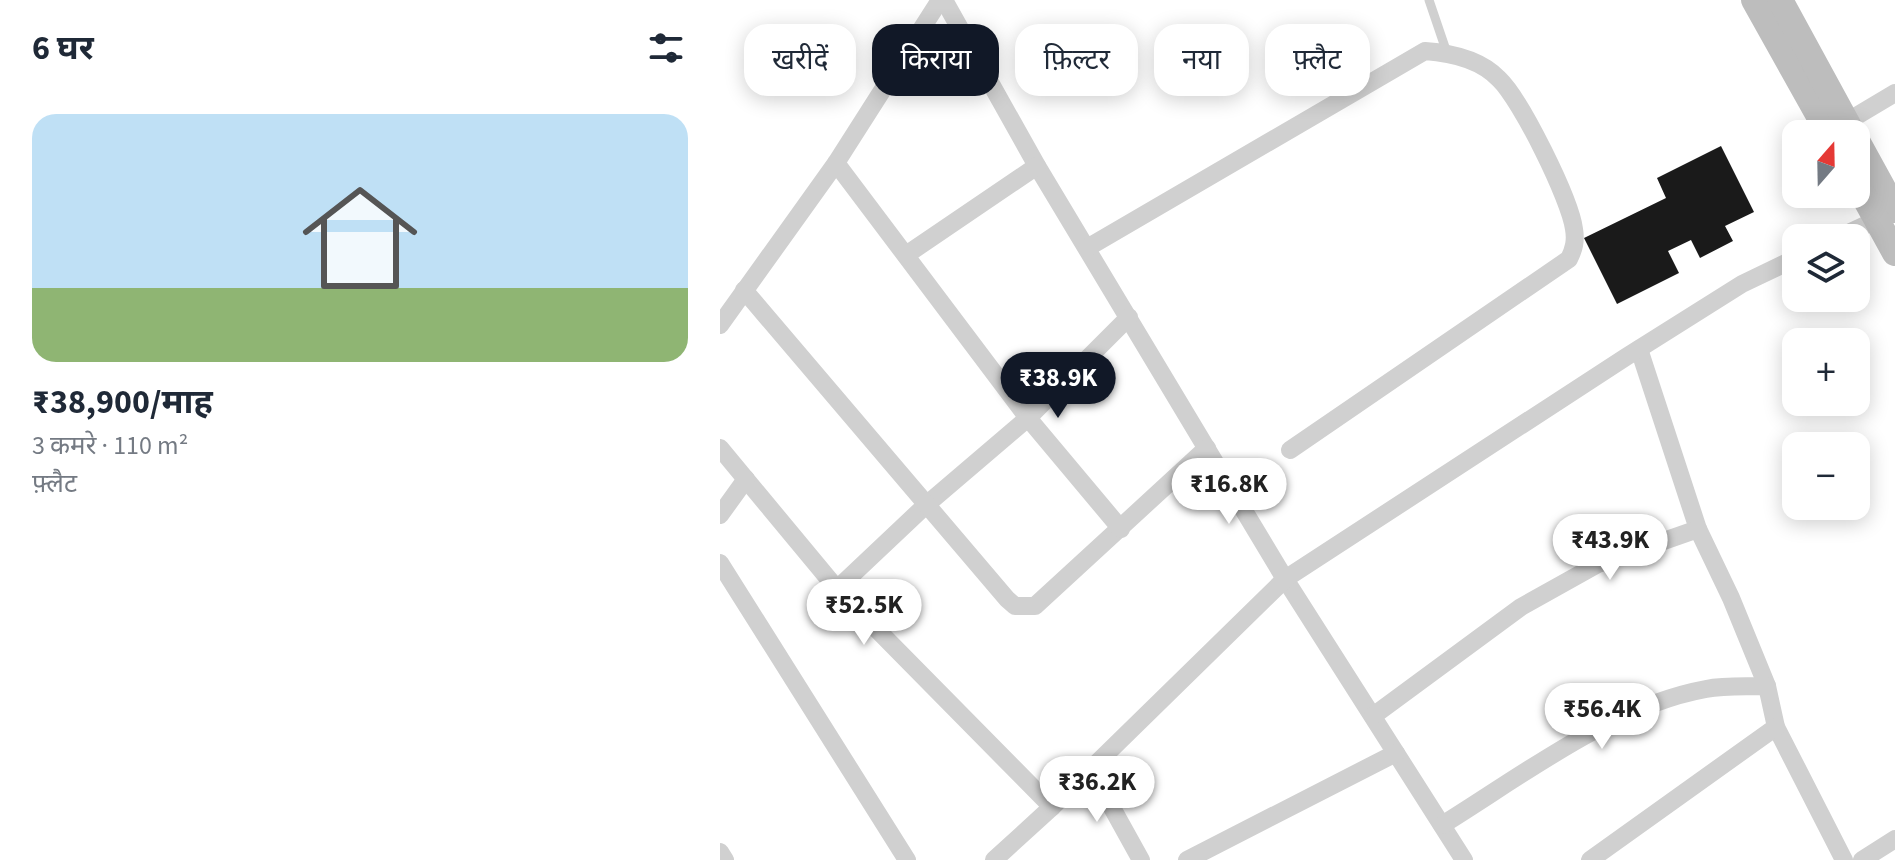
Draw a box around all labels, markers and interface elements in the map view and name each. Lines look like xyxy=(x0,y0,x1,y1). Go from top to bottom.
text: 6 घर xyxy=(32,24,94,73)
chip: खरीदें xyxy=(744,24,856,96)
chip: किराया xyxy=(872,24,999,96)
chip: फ़िल्टर xyxy=(1015,24,1138,96)
chip: नया xyxy=(1154,24,1249,96)
chip: फ़्लैट xyxy=(1265,24,1370,96)
icon: filters xyxy=(644,26,688,70)
north arrow xyxy=(1782,120,1870,208)
map controls xyxy=(1782,120,1870,520)
icon: home xyxy=(288,166,432,310)
button: layers xyxy=(1782,224,1870,312)
button: + xyxy=(1782,328,1870,416)
pin: ₹38.9K xyxy=(993,352,1123,420)
text: ₹38.9K xyxy=(1019,359,1097,396)
text: ₹38,900/माह xyxy=(32,378,213,427)
text: 3 कमरे · 110 m² xyxy=(32,427,188,464)
button: − xyxy=(1782,432,1870,520)
pin: ₹16.8K xyxy=(1164,458,1294,526)
text: फ़्लैट xyxy=(32,465,77,502)
text: ₹16.8K xyxy=(1190,465,1268,502)
pin: ₹43.9K xyxy=(1545,514,1675,582)
text: ₹43.9K xyxy=(1571,521,1649,558)
pin: ₹52.5K xyxy=(799,579,929,647)
text: ₹52.5K xyxy=(825,586,903,623)
pin: ₹56.4K xyxy=(1537,683,1667,751)
text: ₹56.4K xyxy=(1563,690,1641,727)
pin: ₹36.2K xyxy=(1032,756,1162,824)
text: ₹36.2K xyxy=(1058,763,1136,800)

